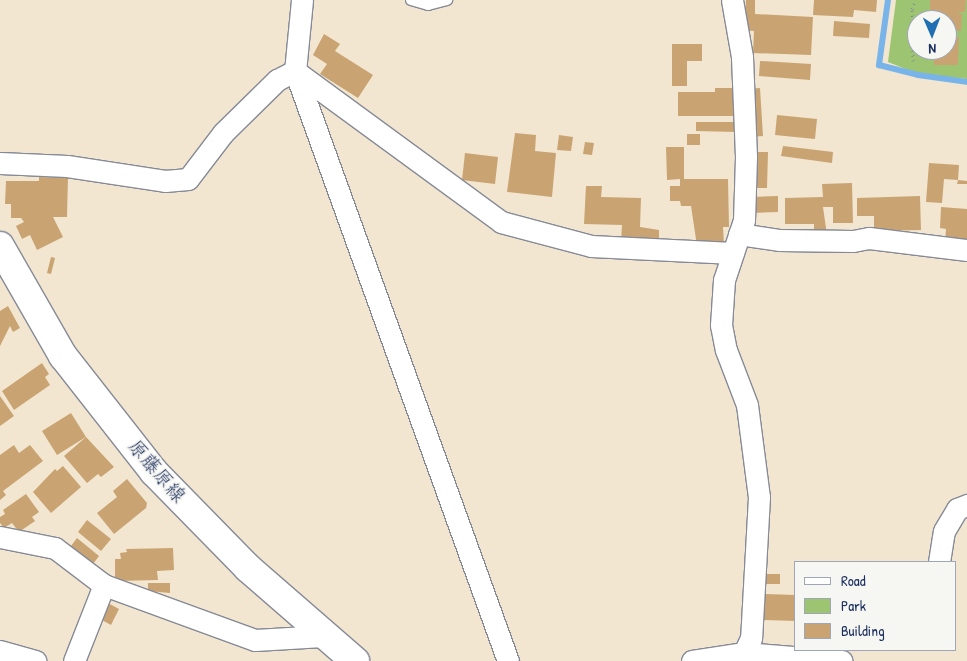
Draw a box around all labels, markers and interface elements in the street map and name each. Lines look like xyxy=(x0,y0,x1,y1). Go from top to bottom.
north arrow xyxy=(907,10,957,60)
text: N xyxy=(928,40,936,59)
street label: 原藤原線 xyxy=(123,435,191,507)
legend xyxy=(794,561,957,651)
text: Road xyxy=(841,570,866,591)
text: Park xyxy=(841,595,866,616)
text: Building xyxy=(841,620,885,641)

